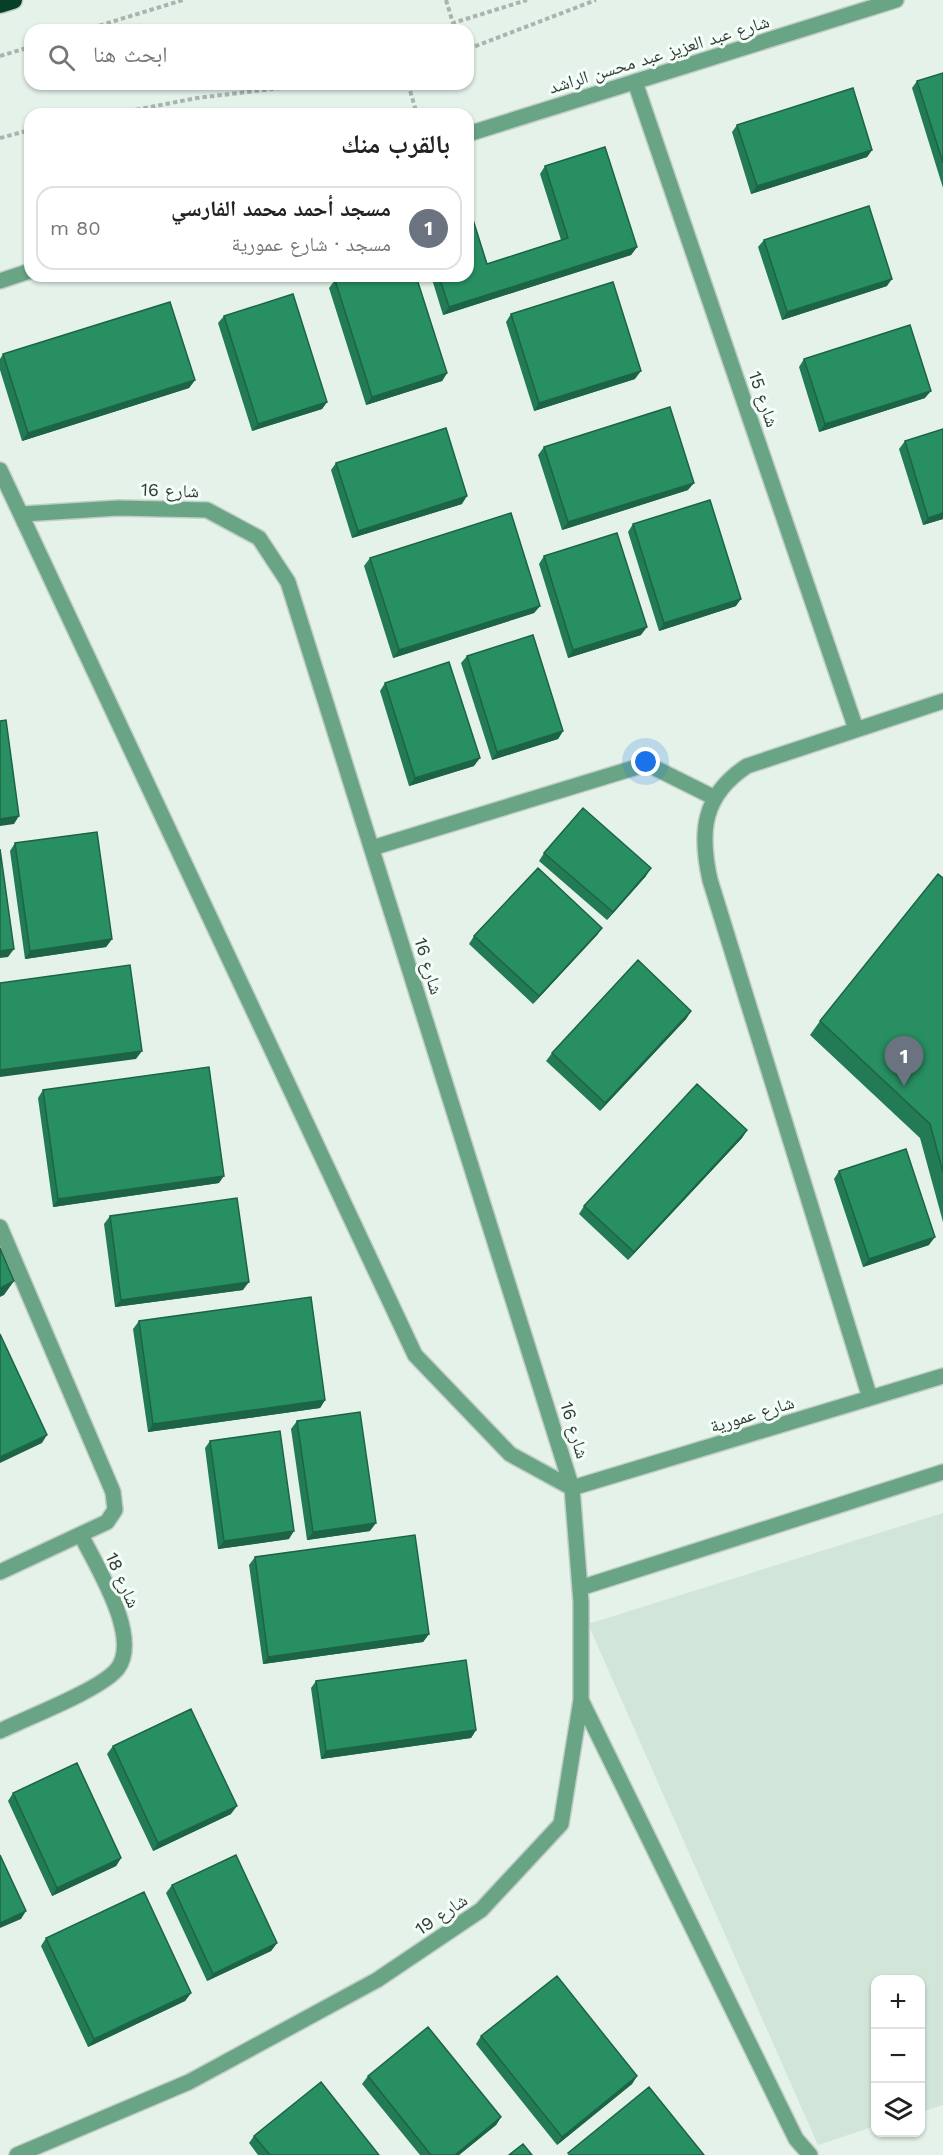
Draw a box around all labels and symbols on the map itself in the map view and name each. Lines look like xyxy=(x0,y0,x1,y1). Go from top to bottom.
street label: شارع عبد العزيز عبد محسن الراشد xyxy=(546,10,772,99)
street label: شارع 15 xyxy=(744,368,783,430)
street label: شارع 16 xyxy=(140,478,200,503)
your location xyxy=(631,747,660,776)
street label: شارع 16 xyxy=(409,935,448,997)
pin: 1 xyxy=(884,1036,924,1086)
street label: شارع عمورية xyxy=(708,1391,797,1438)
street label: شارع 16 xyxy=(555,1399,594,1461)
street label: شارع 18 xyxy=(101,1549,144,1611)
street label: شارع 19 xyxy=(411,1889,472,1940)

